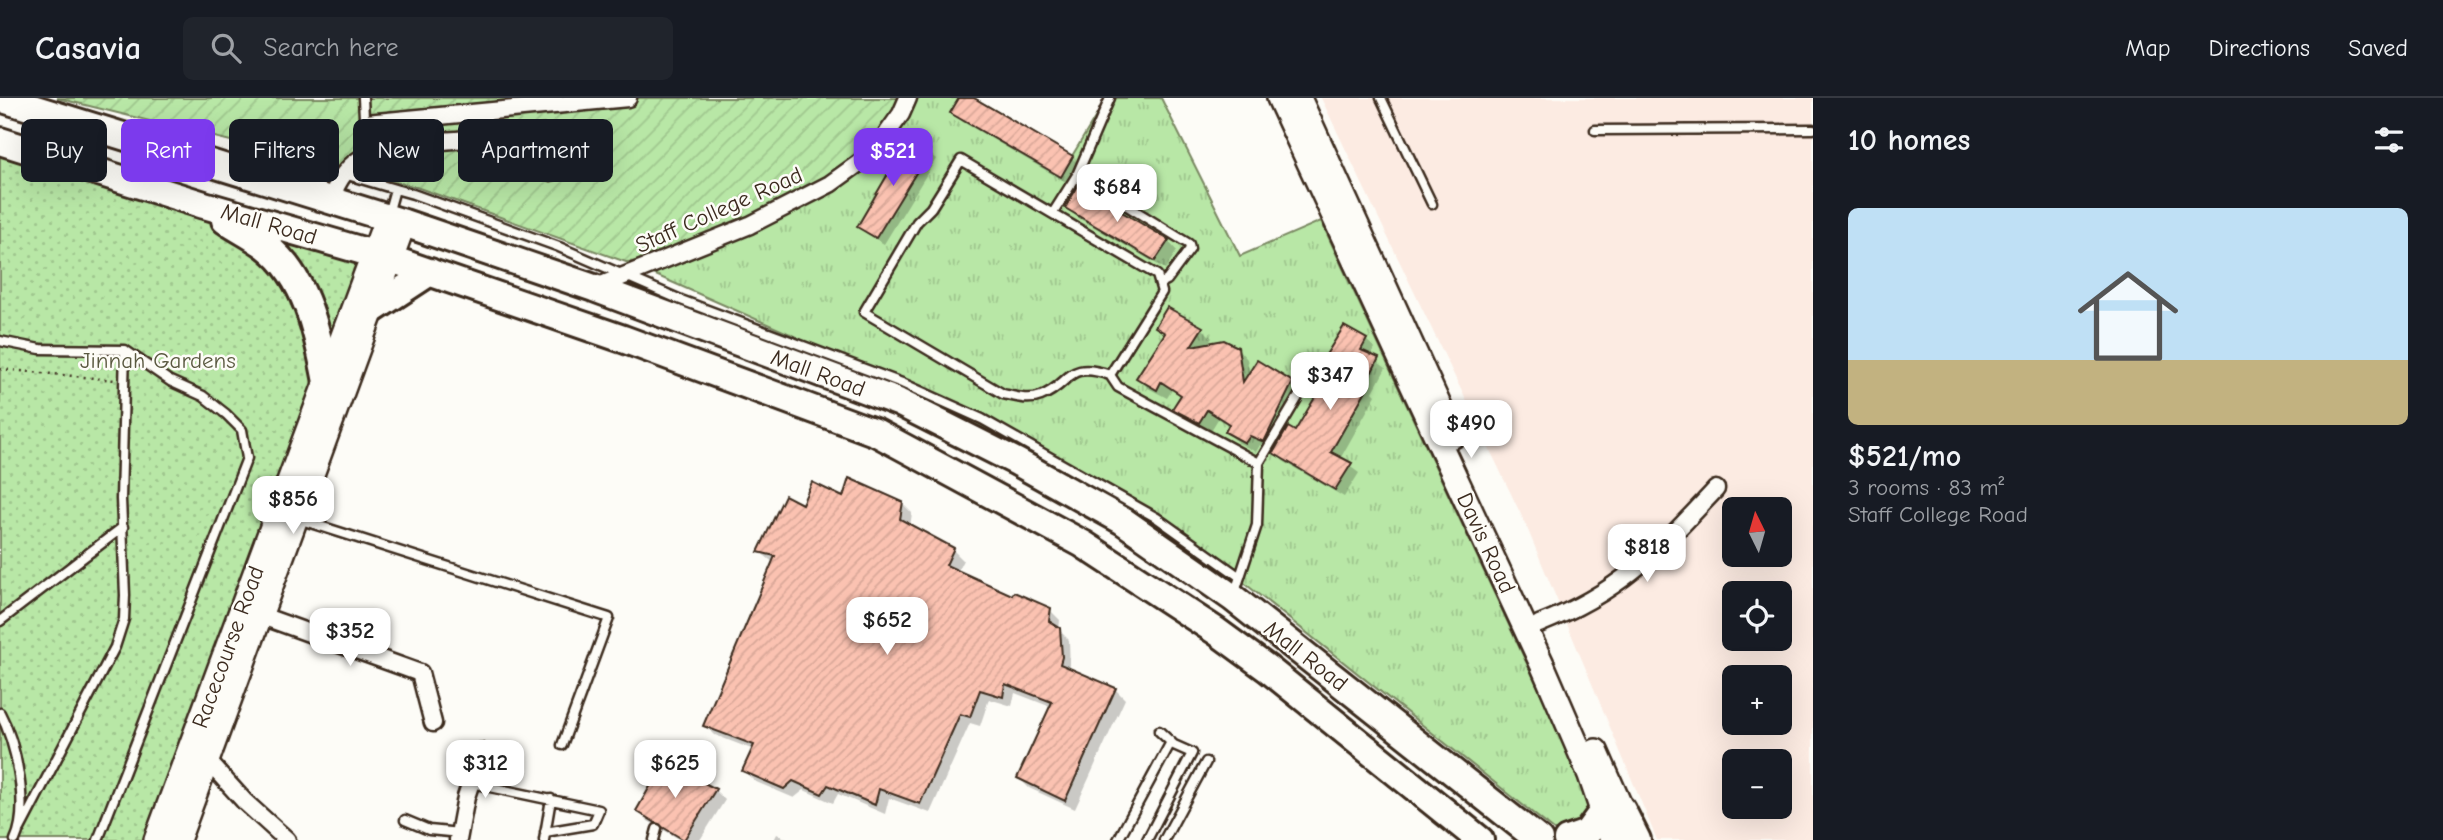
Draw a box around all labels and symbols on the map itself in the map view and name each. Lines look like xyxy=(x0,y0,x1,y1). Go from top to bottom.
pin: $521 xyxy=(852,129,934,188)
street label: Staff College Road xyxy=(631,161,807,259)
pin: $684 xyxy=(1076,164,1158,224)
street label: Mall Road xyxy=(218,197,320,251)
street label: Mall Road xyxy=(767,343,869,403)
park label: Jinnah Gardens xyxy=(80,347,236,374)
pin: $347 xyxy=(1289,352,1371,412)
pin: $490 xyxy=(1430,400,1512,460)
pin: $856 xyxy=(252,476,334,536)
street label: Davis Road xyxy=(1451,488,1521,598)
north arrow xyxy=(1722,497,1792,567)
pin: $818 xyxy=(1606,524,1688,584)
street label: Racecourse Road xyxy=(186,562,270,732)
pin: $652 xyxy=(846,598,928,657)
pin: $352 xyxy=(309,608,391,668)
street label: Mall Road xyxy=(1259,615,1353,697)
pin: $312 xyxy=(444,740,526,800)
pin: $625 xyxy=(634,740,716,800)

